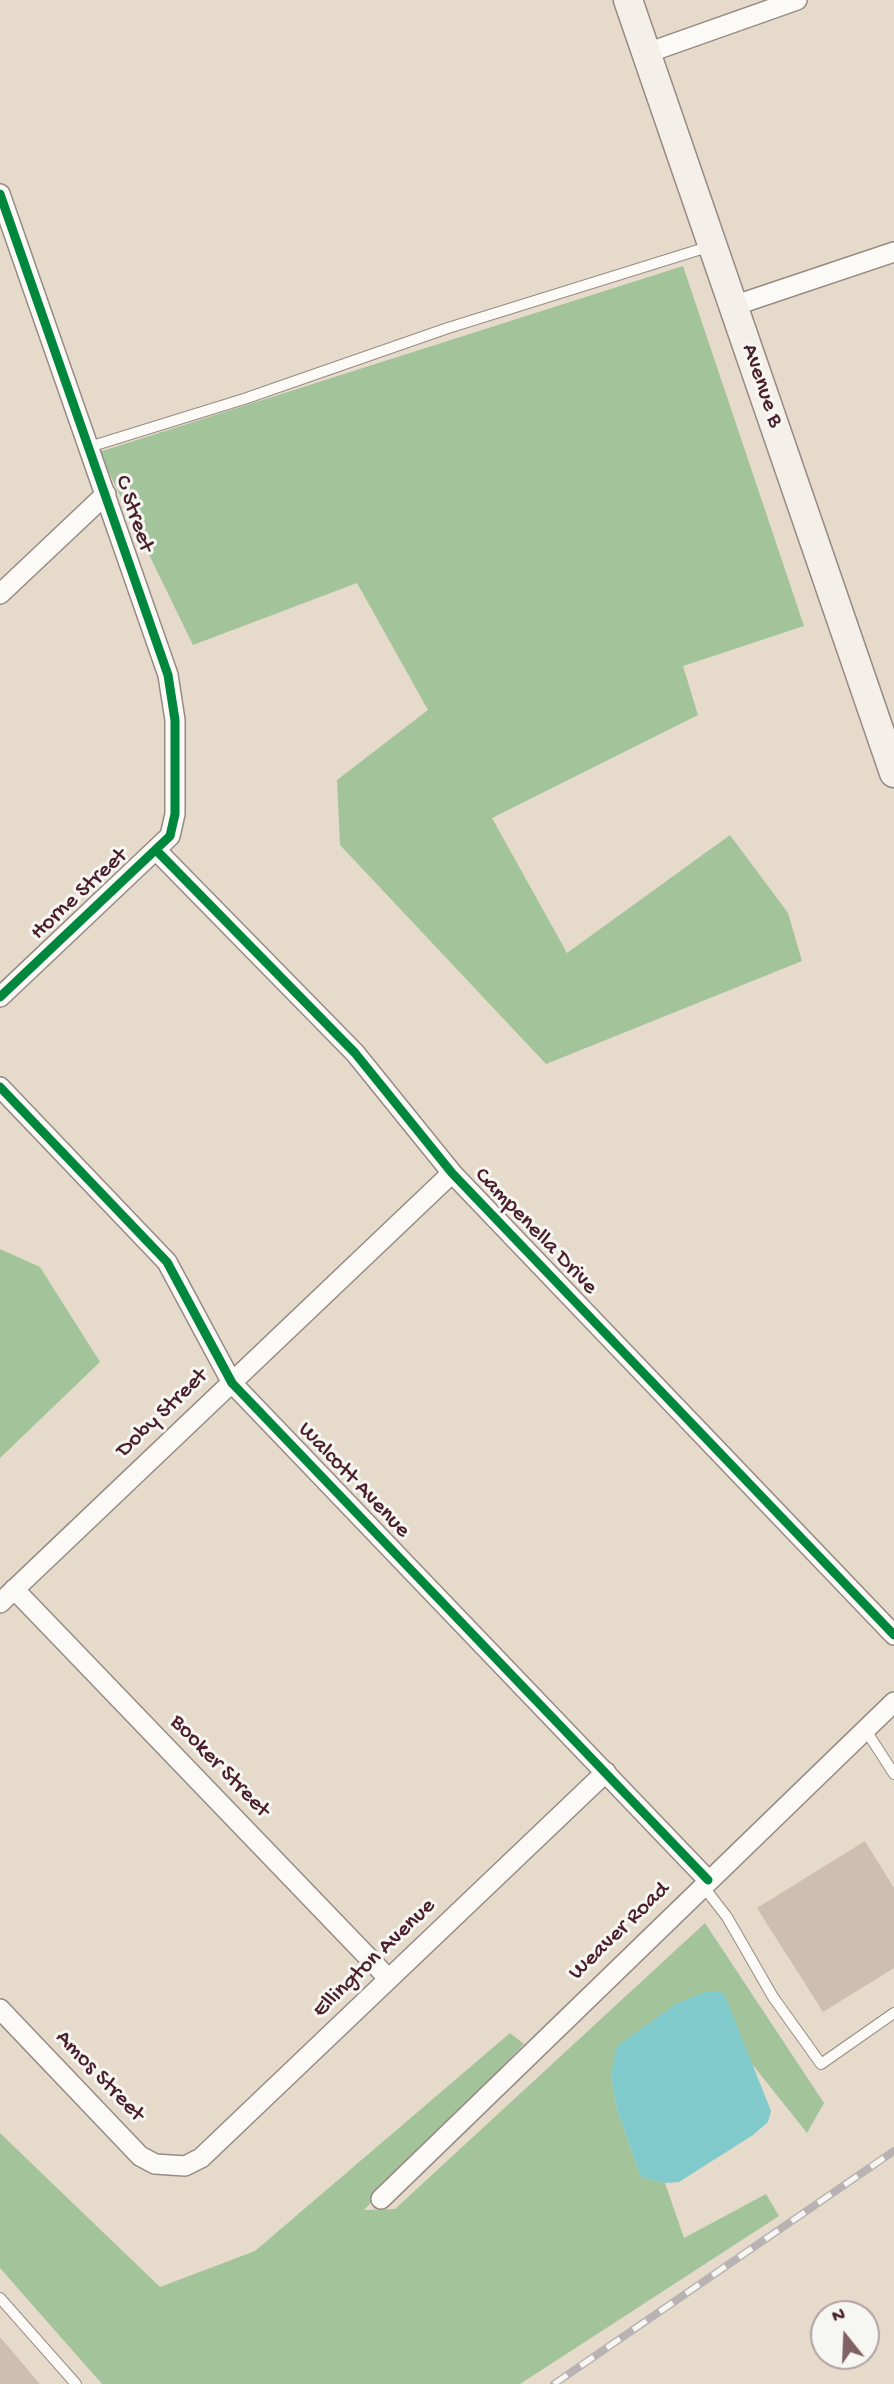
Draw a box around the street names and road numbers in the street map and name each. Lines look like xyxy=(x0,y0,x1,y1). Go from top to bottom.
street label: Avenue B xyxy=(734,341,788,431)
street label: C Street xyxy=(107,472,159,556)
street label: Horne Street xyxy=(26,843,134,947)
street label: Campenella Drive xyxy=(467,1163,603,1301)
street label: Doby Street xyxy=(111,1363,215,1465)
street label: Walcott Avenue xyxy=(291,1417,415,1545)
street label: Booker Street xyxy=(163,1710,275,1824)
street label: Weaver Road xyxy=(564,1877,676,1987)
street label: Ellington Avenue xyxy=(308,1893,442,2025)
street label: Amos Street xyxy=(48,2025,150,2129)

